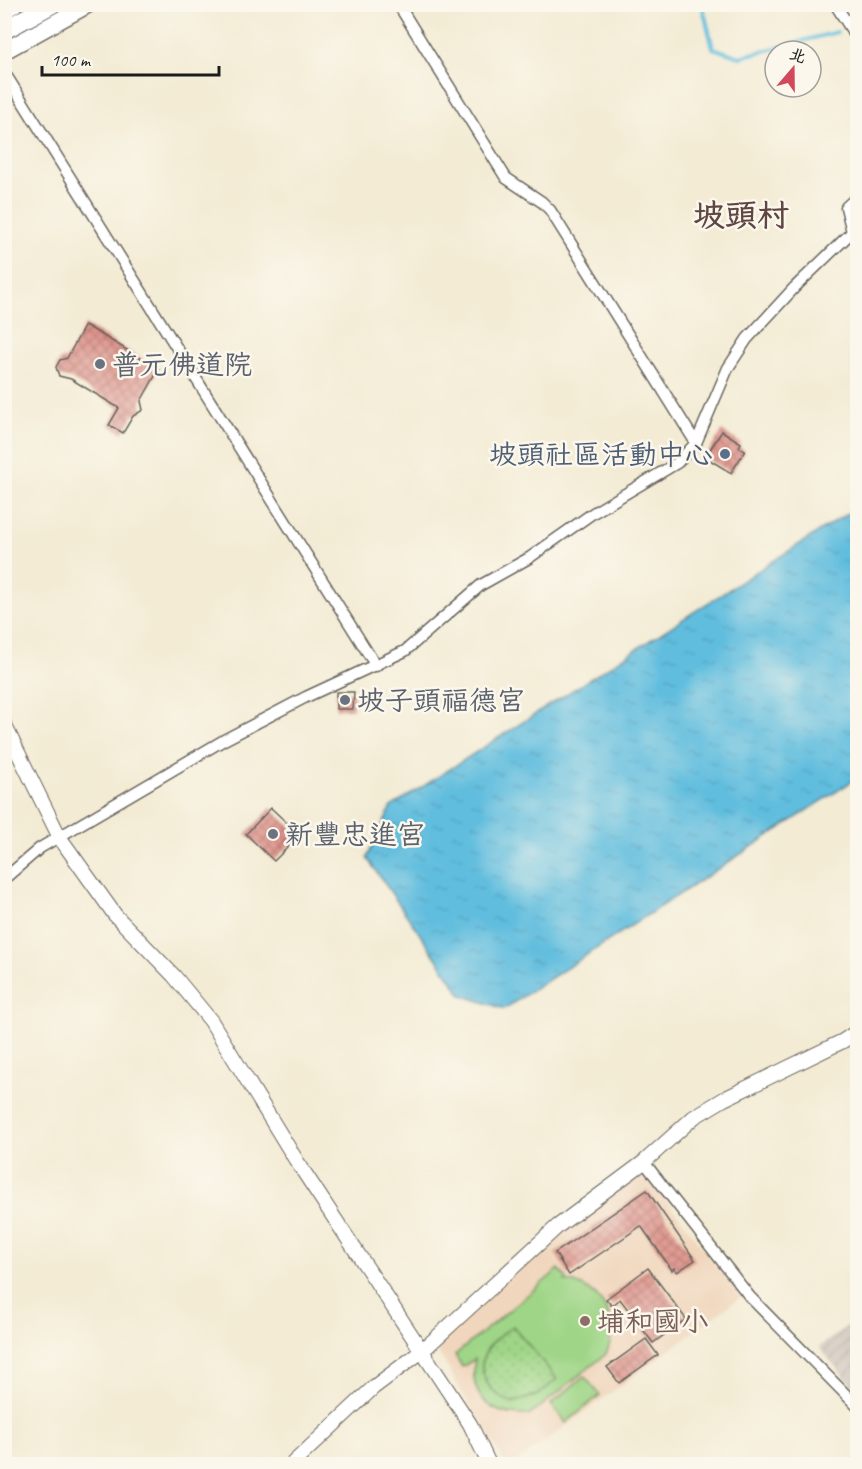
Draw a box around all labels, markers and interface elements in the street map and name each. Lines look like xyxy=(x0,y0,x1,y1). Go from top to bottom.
scale bar xyxy=(42,39,219,77)
north arrow xyxy=(763,39,823,99)
text: 北 xyxy=(787,44,809,68)
text: 100 m xyxy=(51,49,92,71)
district label: 坡頭村 xyxy=(693,195,789,236)
place label: 普元佛道院 xyxy=(112,347,252,382)
marker: 普元佛道院 xyxy=(93,357,107,371)
place label: 坡頭社區活動中心 xyxy=(489,437,713,472)
marker: 坡頭社區活動中心 xyxy=(718,447,732,461)
place label: 坡子頭福德宫 xyxy=(357,683,525,718)
marker: 坡子頭福德宫 xyxy=(338,693,352,707)
place label: 新豐忠進宮 xyxy=(285,817,425,852)
marker: 新豐忠進宮 xyxy=(266,827,280,841)
place label: 埔和國小 xyxy=(597,1304,709,1339)
marker: 埔和國小 xyxy=(578,1314,592,1328)

